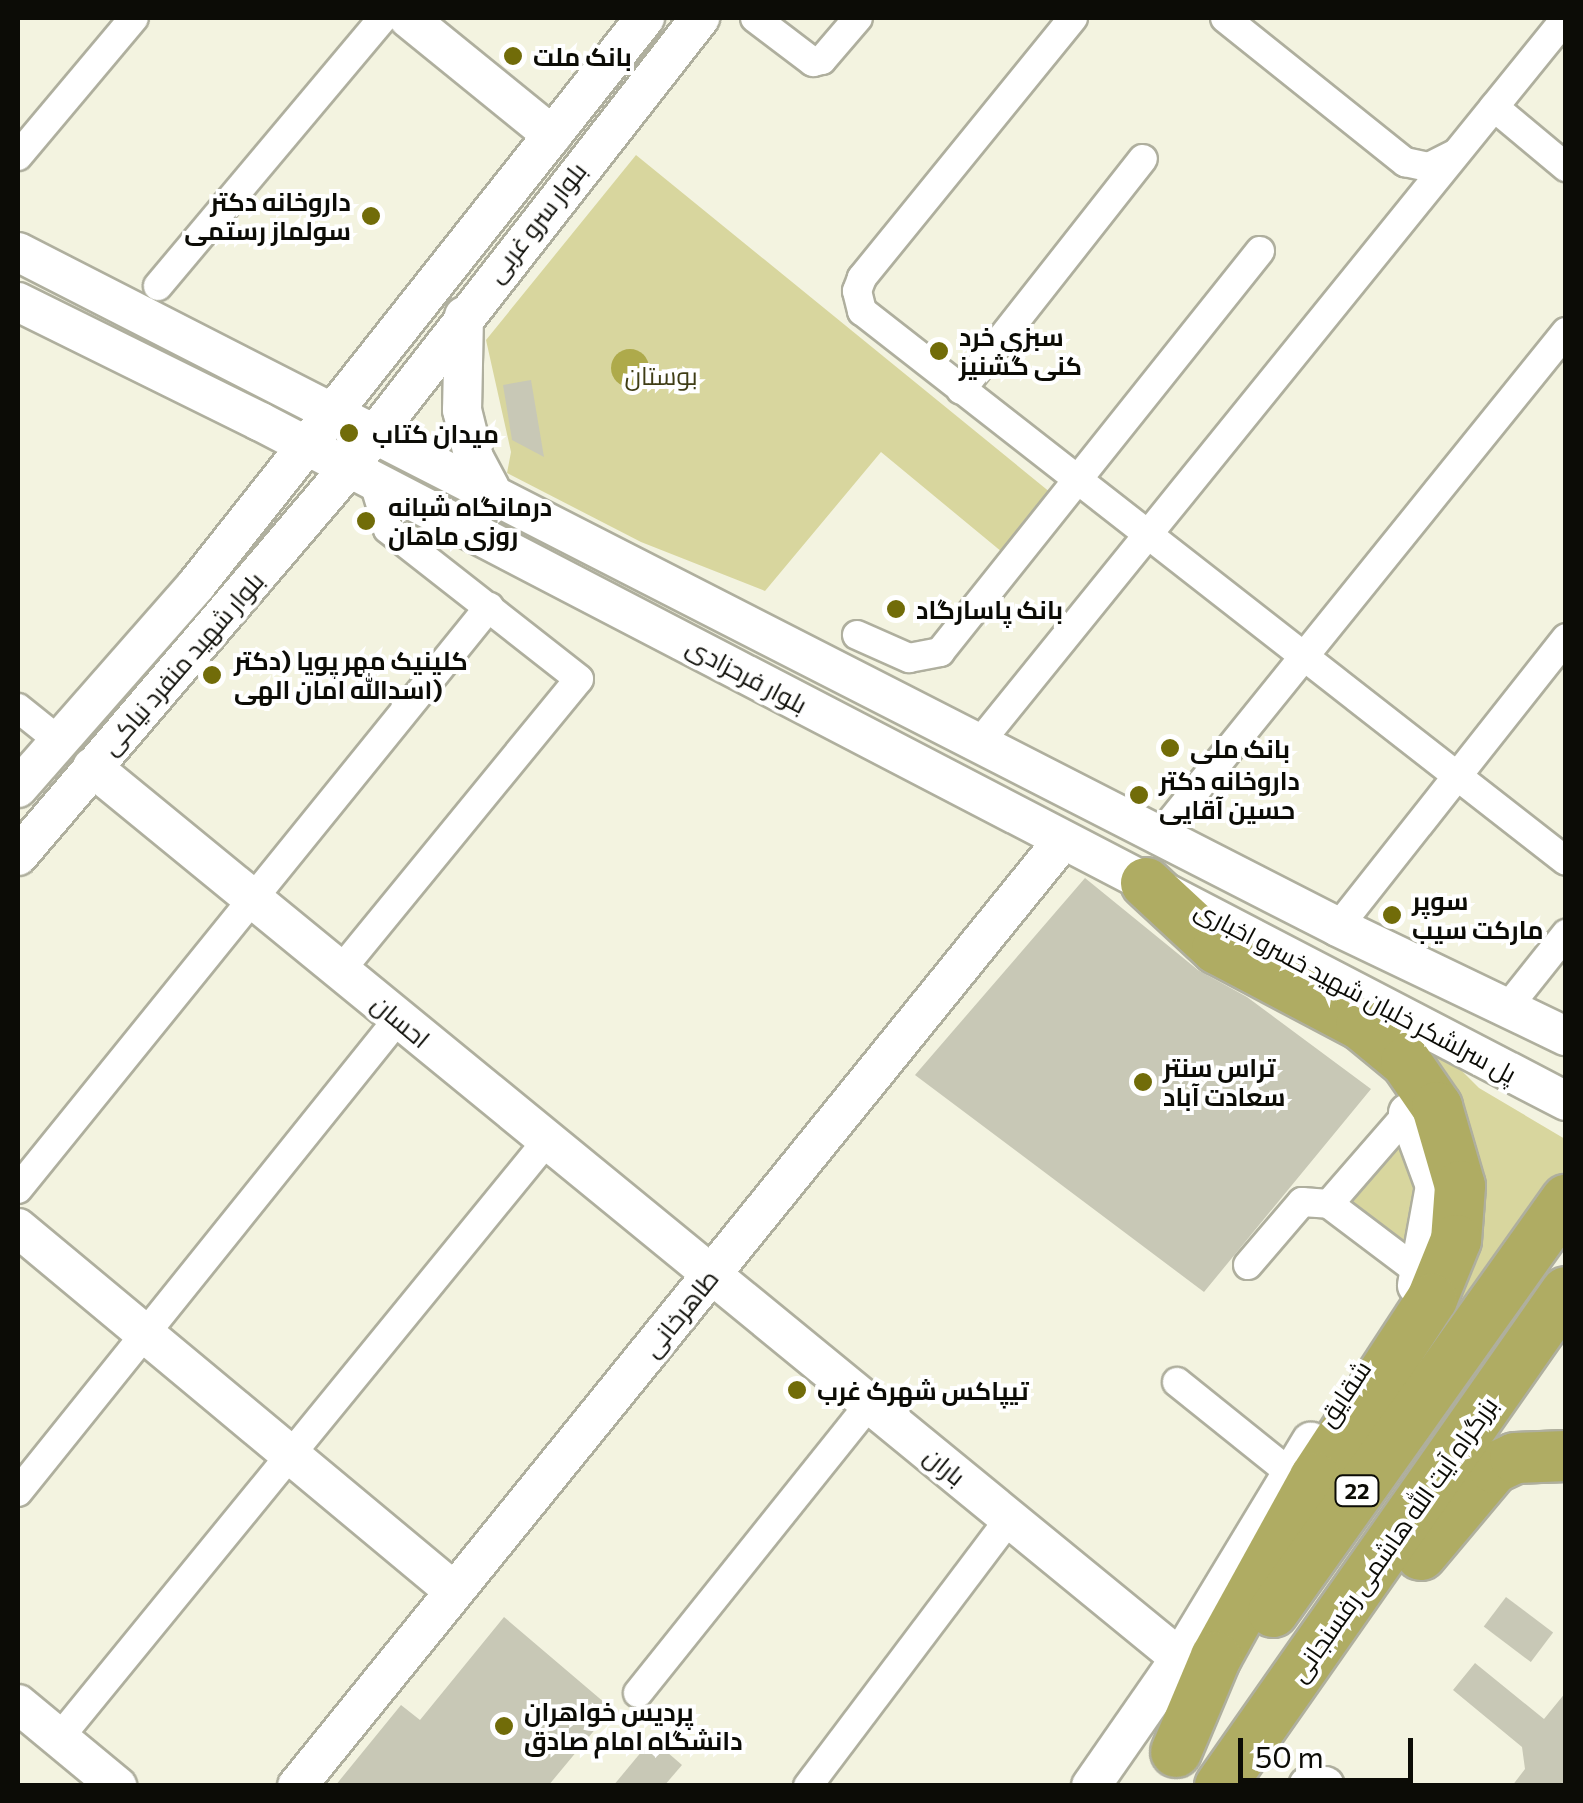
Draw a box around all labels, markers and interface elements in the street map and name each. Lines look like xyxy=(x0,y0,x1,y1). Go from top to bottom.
place label: بانک ملت xyxy=(533,41,632,71)
marker: بانک ملت xyxy=(502,45,524,67)
street label: بلوار سرو غربی xyxy=(480,156,592,288)
place label: داروخانه دکتر سولماز رستمی xyxy=(184,187,351,246)
marker: داروخانه دکتر سولماز رستمی xyxy=(360,205,382,227)
place label: سبزی خرد کنی گشنیز xyxy=(959,322,1082,381)
marker: سبزی خرد کنی گشنیز xyxy=(928,340,950,362)
park label: بوستان xyxy=(624,360,698,390)
place label: میدان کتاب xyxy=(372,418,499,448)
marker: میدان کتاب xyxy=(336,420,362,446)
place label: درمانگاه شبانه روزی ماهان xyxy=(388,492,552,551)
marker: درمانگاه شبانه روزی ماهان xyxy=(353,508,379,534)
street label: بلوار شهید منفرد نیاکی xyxy=(94,565,270,761)
place label: بانک پاسارگاد xyxy=(916,594,1063,624)
marker: بانک پاسارگاد xyxy=(885,598,907,620)
street label: بلوار فرحزادی xyxy=(682,631,812,719)
place label: کلینیک مهر پویا (دکتر اسدالله امان الهی) xyxy=(234,646,468,705)
marker: کلینیک مهر پویا (دکتر اسدالله امان الهی) xyxy=(199,662,225,688)
place label: بانک ملی xyxy=(1190,733,1290,763)
marker: بانک ملی xyxy=(1159,737,1181,759)
place label: داروخانه دکتر حسین آقایی xyxy=(1159,766,1300,825)
marker: داروخانه دکتر حسین آقایی xyxy=(1128,784,1150,806)
place label: سوپر مارکت سیب xyxy=(1412,886,1544,945)
street label: پل سرلشکر خلبان شهید خسرو اخباری xyxy=(1190,893,1522,1089)
marker: سوپر مارکت سیب xyxy=(1381,904,1403,926)
street label: احسان xyxy=(366,988,436,1054)
place label: تراس سنتر سعادت آباد xyxy=(1163,1053,1285,1112)
marker: تراس سنتر سعادت آباد xyxy=(1132,1071,1154,1093)
street label: طاهرخانی xyxy=(636,1263,724,1363)
street label: شقایق xyxy=(1311,1354,1377,1432)
place label: تیپاکس شهرک غرب xyxy=(817,1375,1029,1405)
marker: تیپاکس شهرک غرب xyxy=(786,1379,808,1401)
street label: بزرگراه آیت الله هاشمی رفسنجانی xyxy=(1283,1391,1503,1687)
street label: باران xyxy=(918,1440,972,1492)
road number: 22 xyxy=(1332,1474,1382,1508)
place label: پردیس خواهران دانشگاه امام صادق xyxy=(524,1697,743,1756)
marker: پردیس خواهران دانشگاه امام صادق xyxy=(493,1715,515,1737)
scale bar xyxy=(1243,1718,1418,1780)
text: 50 m xyxy=(1255,1737,1324,1774)

